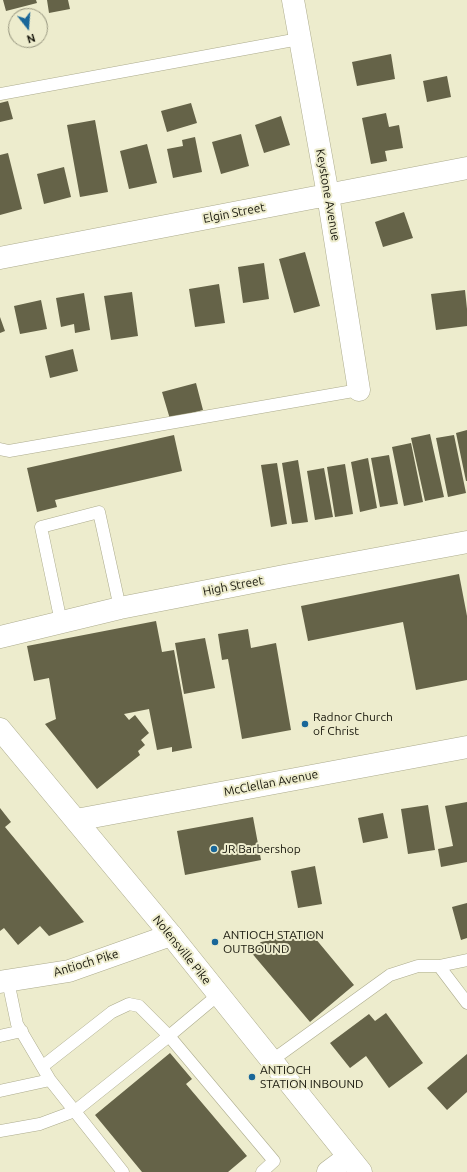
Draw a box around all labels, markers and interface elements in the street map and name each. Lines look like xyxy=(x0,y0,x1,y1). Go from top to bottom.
north arrow xyxy=(8,8,48,48)
text: N xyxy=(26,32,37,45)
street label: Keystone Avenue xyxy=(313,148,343,242)
street label: Elgin Street xyxy=(202,200,266,226)
street label: High Street xyxy=(202,573,264,599)
place label: Radnor Church of Christ xyxy=(313,710,393,738)
marker: Radnor Church of Christ xyxy=(300,719,310,729)
street label: McClellan Avenue xyxy=(223,767,319,799)
place label: JR Barbershop xyxy=(222,842,301,856)
marker: JR Barbershop xyxy=(209,844,219,854)
street label: Nolensville Pike xyxy=(150,913,214,987)
place label: ANTIOCH STATION OUTBOUND xyxy=(223,928,324,956)
marker: ANTIOCH STATION OUTBOUND xyxy=(210,937,220,947)
street label: Antioch Pike xyxy=(52,946,120,980)
place label: ANTIOCH STATION INBOUND xyxy=(260,1063,364,1091)
marker: ANTIOCH STATION INBOUND xyxy=(247,1072,257,1082)

